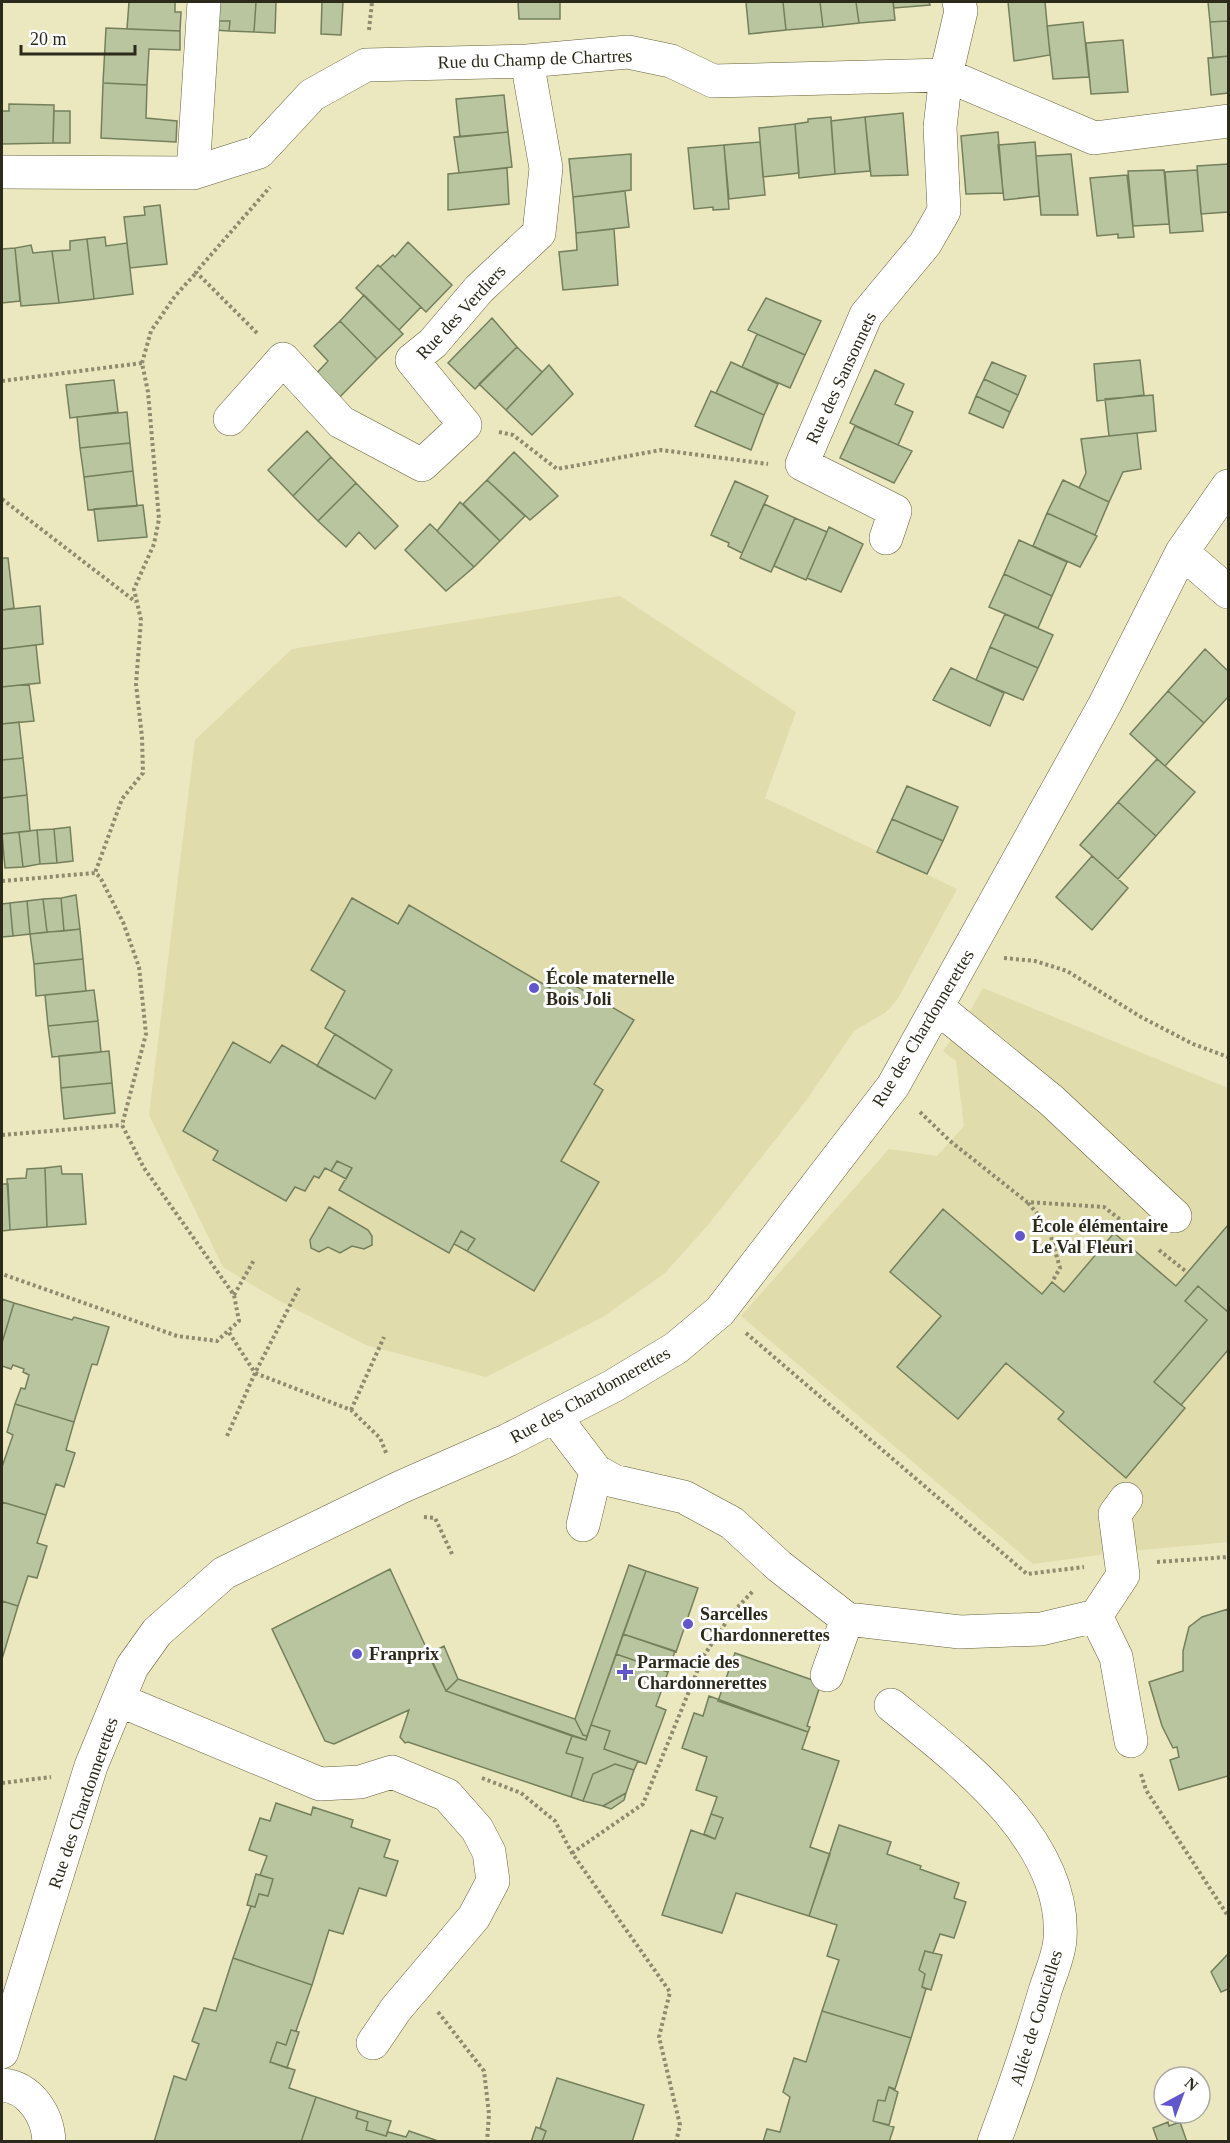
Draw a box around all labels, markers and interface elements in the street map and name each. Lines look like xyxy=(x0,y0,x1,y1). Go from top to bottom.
scale bar xyxy=(21,18,135,56)
text: 20 m xyxy=(30,29,67,49)
street label: Rue du Champ de Chartres xyxy=(437,46,633,72)
street label: Rue des Verdiers xyxy=(412,261,510,363)
street label: Rue des Sansonnets xyxy=(802,309,880,447)
street label: Rue des Chardonnerettes xyxy=(868,946,978,1110)
place label: École maternelle Bois Joli xyxy=(546,967,674,1009)
marker: École maternelle Bois Joli xyxy=(527,981,541,995)
place label: École élémentaire Le Val Fleuri xyxy=(1032,1215,1168,1257)
marker: École élémentaire Le Val Fleuri xyxy=(1013,1229,1027,1243)
street label: Rue des Chardonnerettes xyxy=(506,1343,674,1447)
place label: Sarcelles Chardonnerettes xyxy=(700,1604,830,1645)
marker: Sarcelles Chardonnerettes xyxy=(681,1617,695,1631)
place label: Franprix xyxy=(369,1644,439,1664)
marker: Franprix xyxy=(350,1647,364,1661)
place label: Parmacie des Chardonnerettes xyxy=(637,1652,767,1693)
marker: Parmacie des Chardonnerettes xyxy=(618,1665,632,1679)
street label: Rue des Chardonnerettes xyxy=(44,1715,122,1891)
street label: Allée de Coucielles xyxy=(1006,1948,1066,2088)
north arrow xyxy=(1152,2065,1212,2125)
text: N xyxy=(1182,2074,1202,2095)

